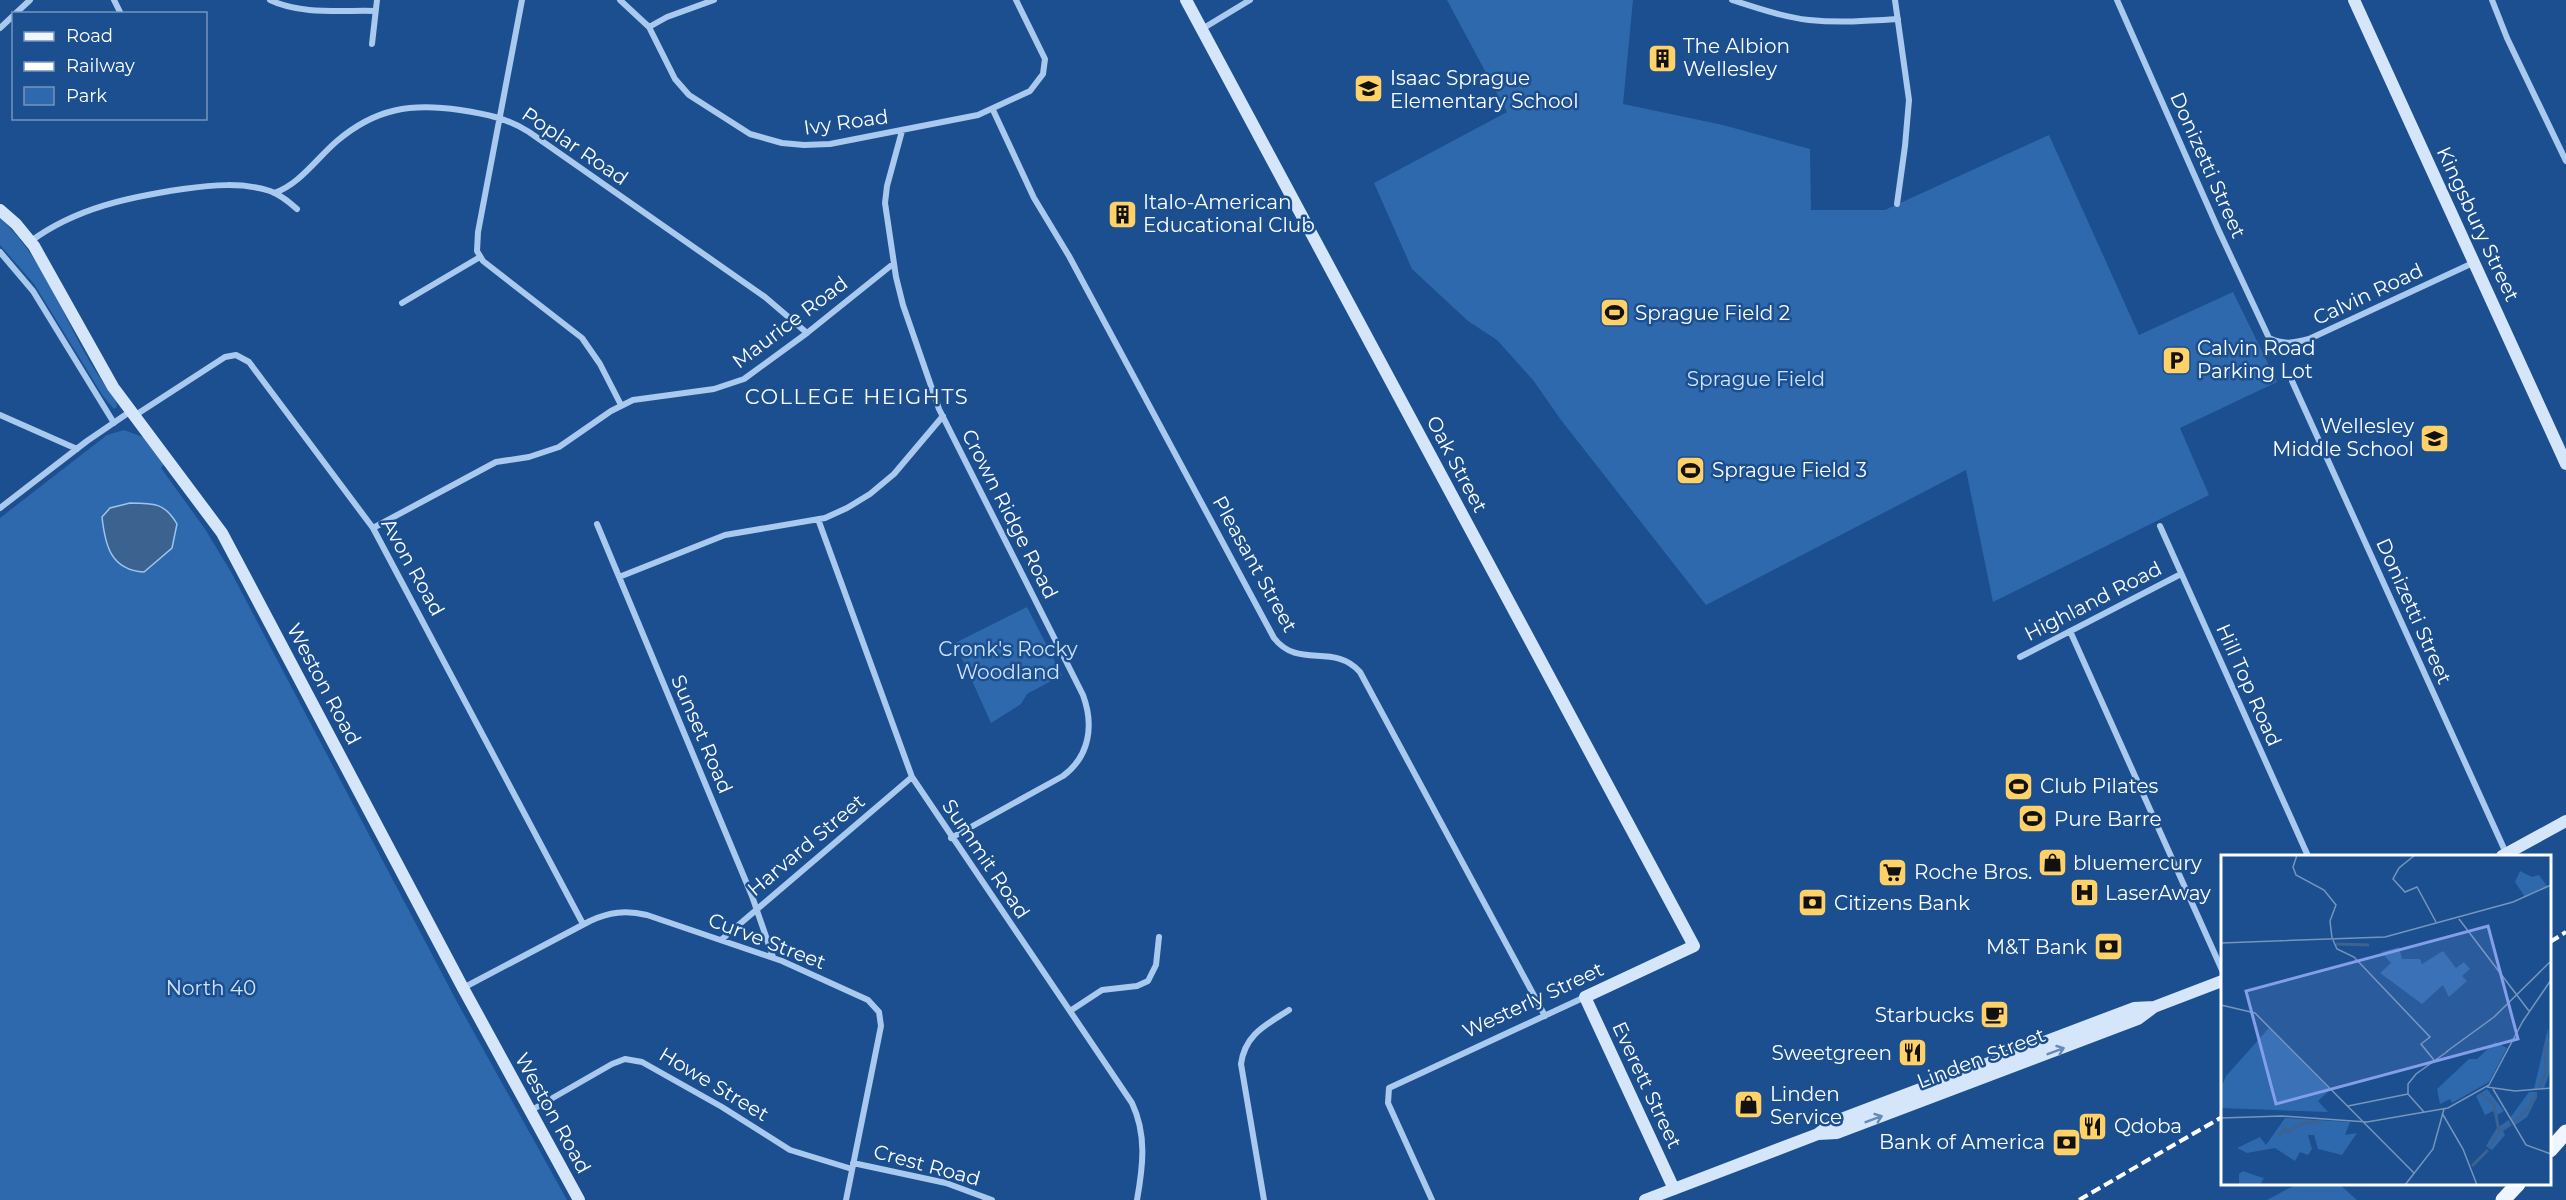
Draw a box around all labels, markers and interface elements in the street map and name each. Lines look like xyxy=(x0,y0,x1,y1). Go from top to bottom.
legend xyxy=(12,12,207,120)
text: Road xyxy=(66,25,113,47)
place label: The Albion Wellesley xyxy=(1683,34,1790,81)
building icon: The Albion Wellesley xyxy=(1646,42,1678,74)
text: Railway xyxy=(66,55,135,77)
place label: Isaac Sprague Elementary School xyxy=(1390,66,1579,113)
school or university icon: Isaac Sprague Elementary School xyxy=(1353,73,1385,105)
text: Park xyxy=(66,85,107,107)
street label: Donizetti Street xyxy=(2165,88,2251,242)
street label: Poplar Road xyxy=(517,102,633,190)
street label: Ivy Road xyxy=(802,104,890,140)
street label: Kingsbury Street xyxy=(2432,143,2524,305)
place label: Italo-American Educational Club xyxy=(1143,190,1315,237)
building icon: Italo-American Educational Club xyxy=(1106,198,1138,230)
street label: Calvin Road xyxy=(2309,258,2427,330)
street label: Maurice Road xyxy=(728,271,852,373)
sports icon: Sprague Field 2 xyxy=(1598,297,1630,329)
place label: Sprague Field 2 xyxy=(1635,301,1790,325)
place label: Calvin Road Parking Lot xyxy=(2197,336,2315,383)
parking icon: Calvin Road Parking Lot xyxy=(2160,344,2192,376)
park label: Sprague Field xyxy=(1687,367,1825,391)
district label: COLLEGE HEIGHTS xyxy=(745,384,969,409)
street label: Oak Street xyxy=(1421,411,1493,517)
place label: Wellesley Middle School xyxy=(2272,414,2414,461)
school or university icon: Wellesley Middle School xyxy=(2419,422,2451,454)
street label: Crown Ridge Road xyxy=(957,425,1063,603)
sports icon: Sprague Field 3 xyxy=(1675,454,1707,486)
place label: Sprague Field 3 xyxy=(1712,458,1867,482)
street label: Pleasant Street xyxy=(1208,492,1302,636)
street label: Avon Road xyxy=(376,514,450,620)
street label: Donizetti Street xyxy=(2371,534,2457,688)
street label: Highland Road xyxy=(2020,556,2166,646)
street label: Weston Road xyxy=(282,619,366,749)
street label: Hill Top Road xyxy=(2211,620,2287,750)
park label: Cronk's Rocky Woodland xyxy=(938,637,1078,684)
street label: Sunset Road xyxy=(666,671,738,797)
sports icon: Club Pilates xyxy=(2003,770,2035,802)
place label: Club Pilates xyxy=(2040,774,2159,798)
street label: Harvard Street xyxy=(742,789,870,901)
street label: Summit Road xyxy=(937,795,1035,923)
sports icon: Pure Barre xyxy=(2017,803,2049,835)
place label: Pure Barre xyxy=(2054,807,2161,831)
shop icon: bluemercury xyxy=(2036,847,2068,879)
place label: bluemercury xyxy=(2073,851,2202,875)
inset map xyxy=(2221,855,2551,1185)
supermarket icon: Roche Bros. xyxy=(1877,856,1909,888)
place label: Roche Bros. xyxy=(1914,860,2032,884)
hospital icon: LaserAway xyxy=(2068,877,2100,909)
place label: LaserAway xyxy=(2105,881,2211,905)
bank icon: Citizens Bank xyxy=(1797,887,1829,919)
place label: Citizens Bank xyxy=(1834,891,1970,915)
street label: Curve Street xyxy=(705,908,829,974)
bank icon: M&T Bank xyxy=(2092,931,2124,963)
place label: M&T Bank xyxy=(1986,935,2087,959)
street label: Westerly Street xyxy=(1459,957,1607,1043)
park label: North 40 xyxy=(166,976,256,1000)
cafe icon: Starbucks xyxy=(1979,999,2011,1031)
place label: Starbucks xyxy=(1875,1003,1974,1027)
street label: Everett Street xyxy=(1607,1018,1687,1152)
street label: Linden Street xyxy=(1913,1023,2049,1093)
restaurant icon: Sweetgreen xyxy=(1897,1037,1929,1069)
place label: Sweetgreen xyxy=(1772,1041,1892,1065)
street label: Howe Street xyxy=(655,1042,773,1126)
one-way arrow xyxy=(2046,1044,2065,1055)
street label: Weston Road xyxy=(510,1048,596,1178)
place label: Linden Service xyxy=(1770,1082,1842,1129)
shop icon: Linden Service xyxy=(1733,1089,1765,1121)
restaurant icon: Qdoba xyxy=(2077,1110,2109,1142)
one-way arrow xyxy=(1864,1113,1883,1124)
place label: Qdoba xyxy=(2114,1114,2182,1138)
bank icon: Bank of America xyxy=(2050,1126,2082,1158)
place label: Bank of America xyxy=(1879,1130,2045,1154)
street label: Crest Road xyxy=(871,1139,983,1191)

